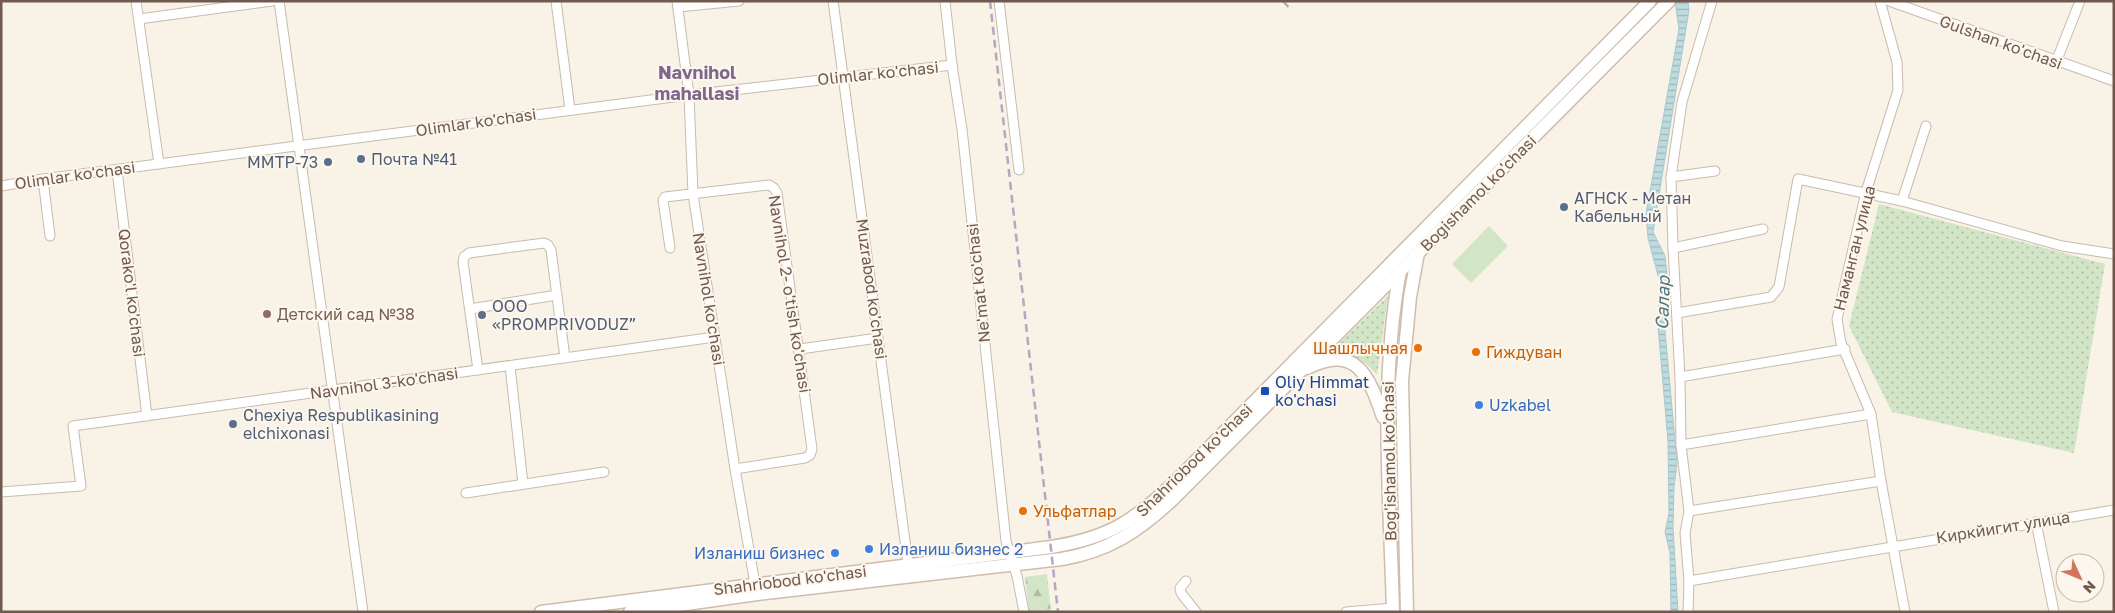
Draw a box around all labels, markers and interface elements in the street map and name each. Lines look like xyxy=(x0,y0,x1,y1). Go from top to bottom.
street label: Gulshan ko'chasi xyxy=(1937,11,2065,73)
street label: Olimlar ko'chasi xyxy=(816,57,940,89)
district label: Navnihol mahallasi xyxy=(654,61,740,104)
street label: Olimlar ko'chasi xyxy=(414,104,538,140)
street label: Bogishamol ko'chasi xyxy=(1416,131,1540,255)
place label: Почта №41 xyxy=(371,149,457,169)
place label: MMTP-73 xyxy=(247,152,318,172)
marker: Почта №41 xyxy=(355,153,367,165)
marker: MMTP-73 xyxy=(322,156,334,168)
street label: Olimlar ko'chasi xyxy=(13,157,137,193)
street label: Наманган улица xyxy=(1829,183,1879,313)
place label: АГНСК - Метан Кабельный xyxy=(1574,188,1691,226)
street label: Navnihol 2- o'tish ko'chasi xyxy=(764,194,816,394)
marker: АГНСК - Метан Кабельный xyxy=(1558,201,1570,213)
street label: Muzrabod ko'chasi xyxy=(852,217,892,361)
street label: Ne'mat ko'chasi xyxy=(962,222,994,344)
street label: Qorako'l ko'chasi xyxy=(114,228,150,358)
street label: Navnihol ko'chasi xyxy=(689,231,729,367)
water label: Салар xyxy=(1650,274,1674,330)
place label: ООО «PROMPRIVODUZ” xyxy=(492,296,637,334)
place label: Детский сад №38 xyxy=(277,304,415,324)
marker: Детский сад №38 xyxy=(261,308,273,320)
marker: ООО «PROMPRIVODUZ” xyxy=(476,309,488,321)
place label: Шашлычная xyxy=(1313,338,1408,358)
marker: Шашлычная xyxy=(1412,342,1424,354)
place label: Гиждуван xyxy=(1486,342,1562,362)
marker: Гиждуван xyxy=(1470,346,1482,358)
street label: Navnihol 3-ko'chasi xyxy=(308,363,460,403)
place label: Oliy Himmat ko'chasi xyxy=(1275,372,1369,410)
street label: Bog'ishamol ko'chasi xyxy=(1378,381,1400,541)
marker: Oliy Himmat ko'chasi xyxy=(1259,385,1271,397)
place label: Uzkabel xyxy=(1489,395,1551,415)
street label: Shahriobod ko'chasi xyxy=(1132,399,1256,521)
marker: Uzkabel xyxy=(1473,399,1485,411)
place label: Chexiya Respublikasining elchixonasi xyxy=(243,405,439,443)
marker: Chexiya Respublikasining elchixonasi xyxy=(227,418,239,430)
place label: Ульфатлар xyxy=(1033,501,1117,521)
marker: Ульфатлар xyxy=(1017,505,1029,517)
street label: Киркйигит улица xyxy=(1935,507,2071,547)
place label: Изланиш бизнес 2 xyxy=(879,539,1023,559)
place label: Изланиш бизнес xyxy=(694,543,825,563)
marker: Изланиш бизнес 2 xyxy=(863,543,875,555)
marker: Изланиш бизнес xyxy=(829,547,841,559)
north arrow xyxy=(2055,553,2105,603)
street label: Shahriobod ko'chasi xyxy=(712,561,868,599)
text: N xyxy=(2080,578,2100,597)

